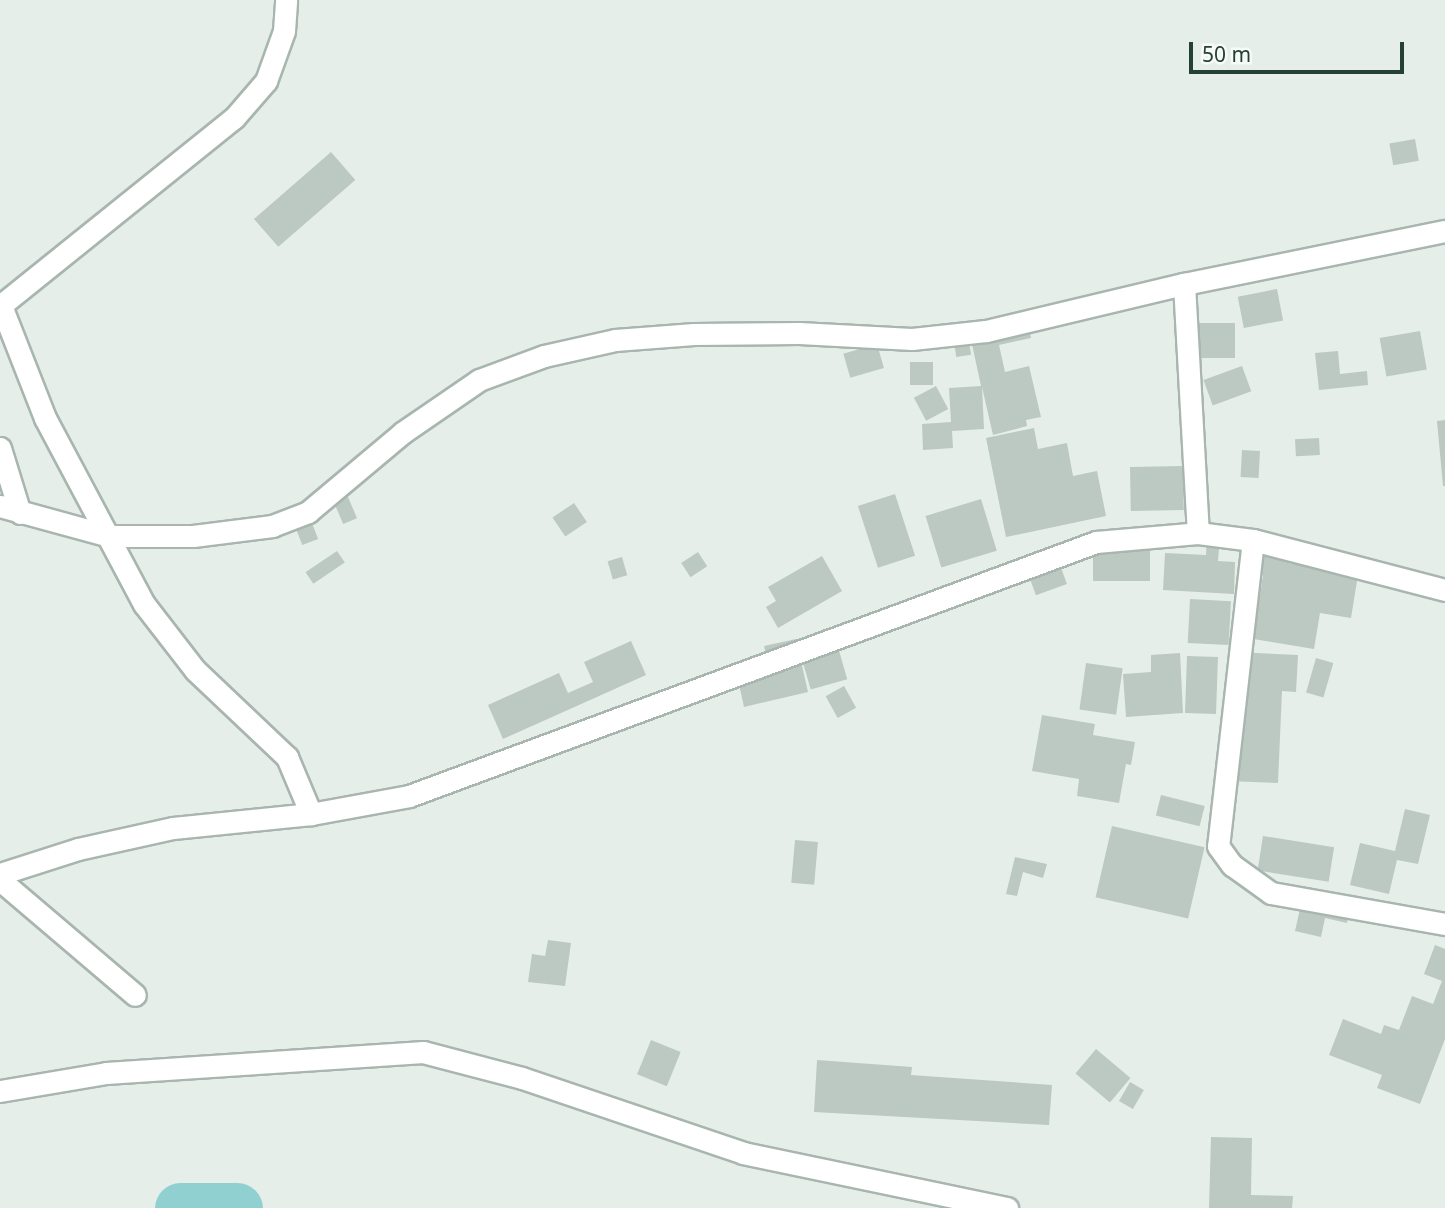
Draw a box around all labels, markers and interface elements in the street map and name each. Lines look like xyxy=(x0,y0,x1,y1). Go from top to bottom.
scale bar xyxy=(1193,28,1408,72)
text: 50 m xyxy=(1202,40,1251,68)

